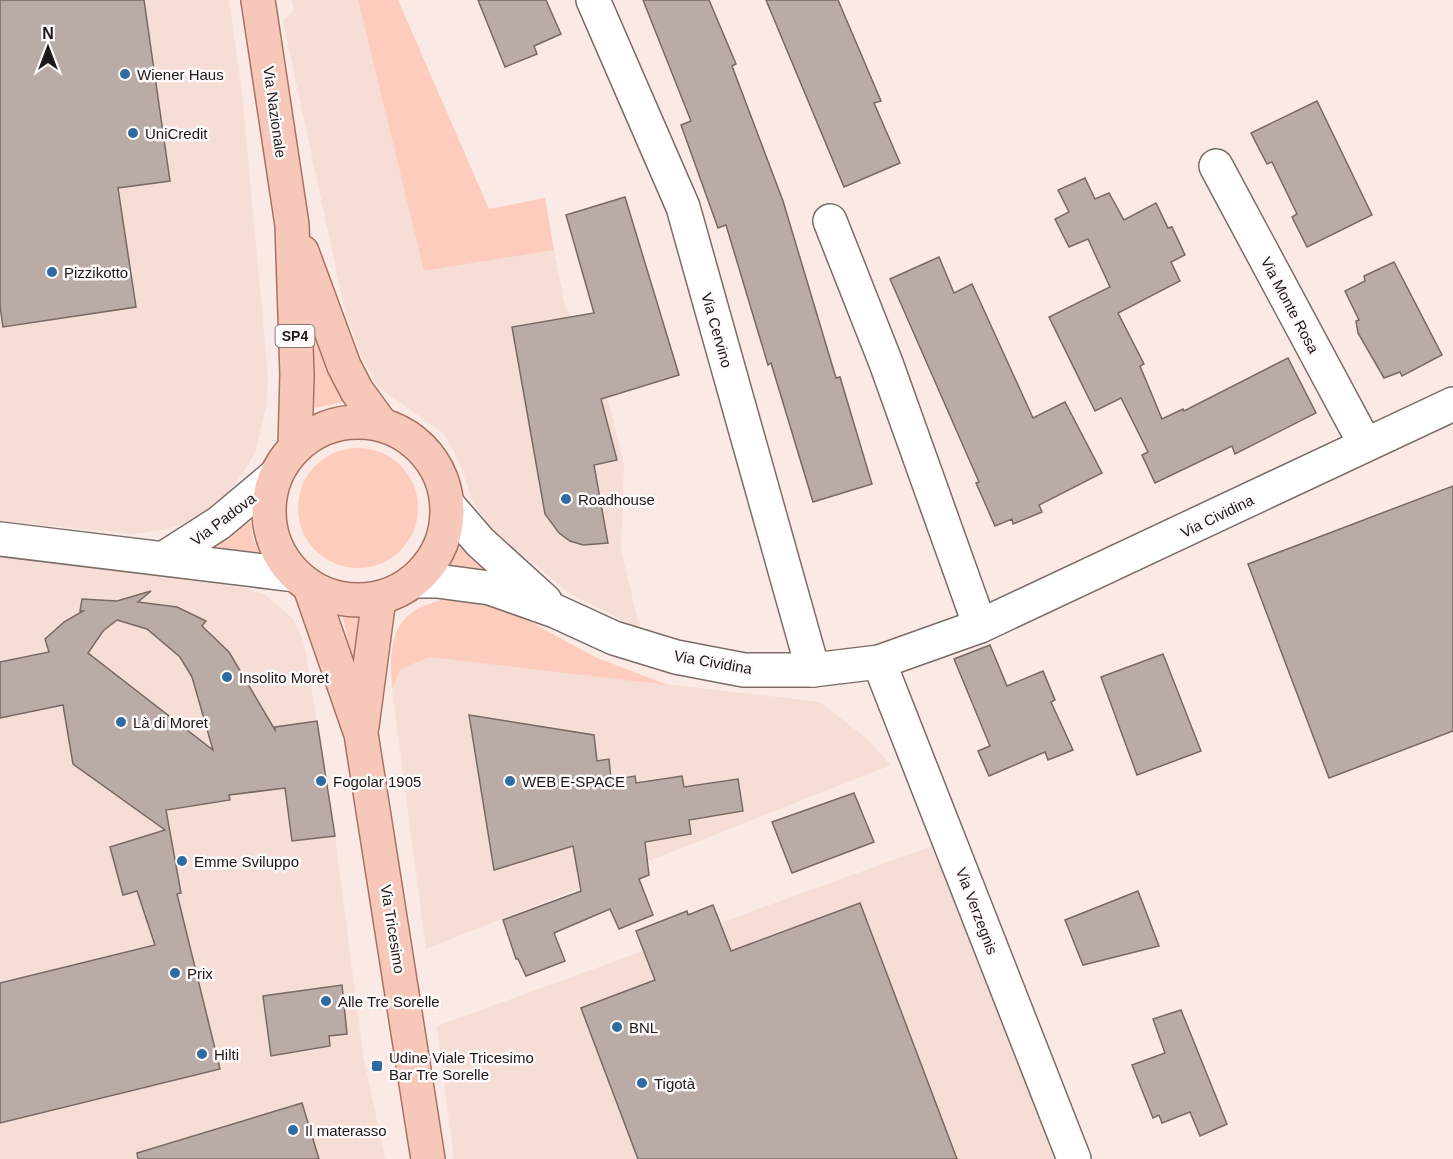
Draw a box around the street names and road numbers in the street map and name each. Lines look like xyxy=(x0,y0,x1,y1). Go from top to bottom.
street label: Via Nazionale xyxy=(260,65,290,159)
street label: Via Monte Rosa xyxy=(1258,254,1323,357)
street label: Via Cervino xyxy=(698,291,736,369)
road number: SP4 xyxy=(276,325,314,347)
street label: Via Padova xyxy=(187,489,259,549)
street label: Via Cividina xyxy=(1178,491,1257,541)
street label: Via Cividina xyxy=(673,647,754,677)
street label: Via Verzegnis xyxy=(953,865,1001,957)
street label: Via Tricesimo xyxy=(378,883,408,975)

